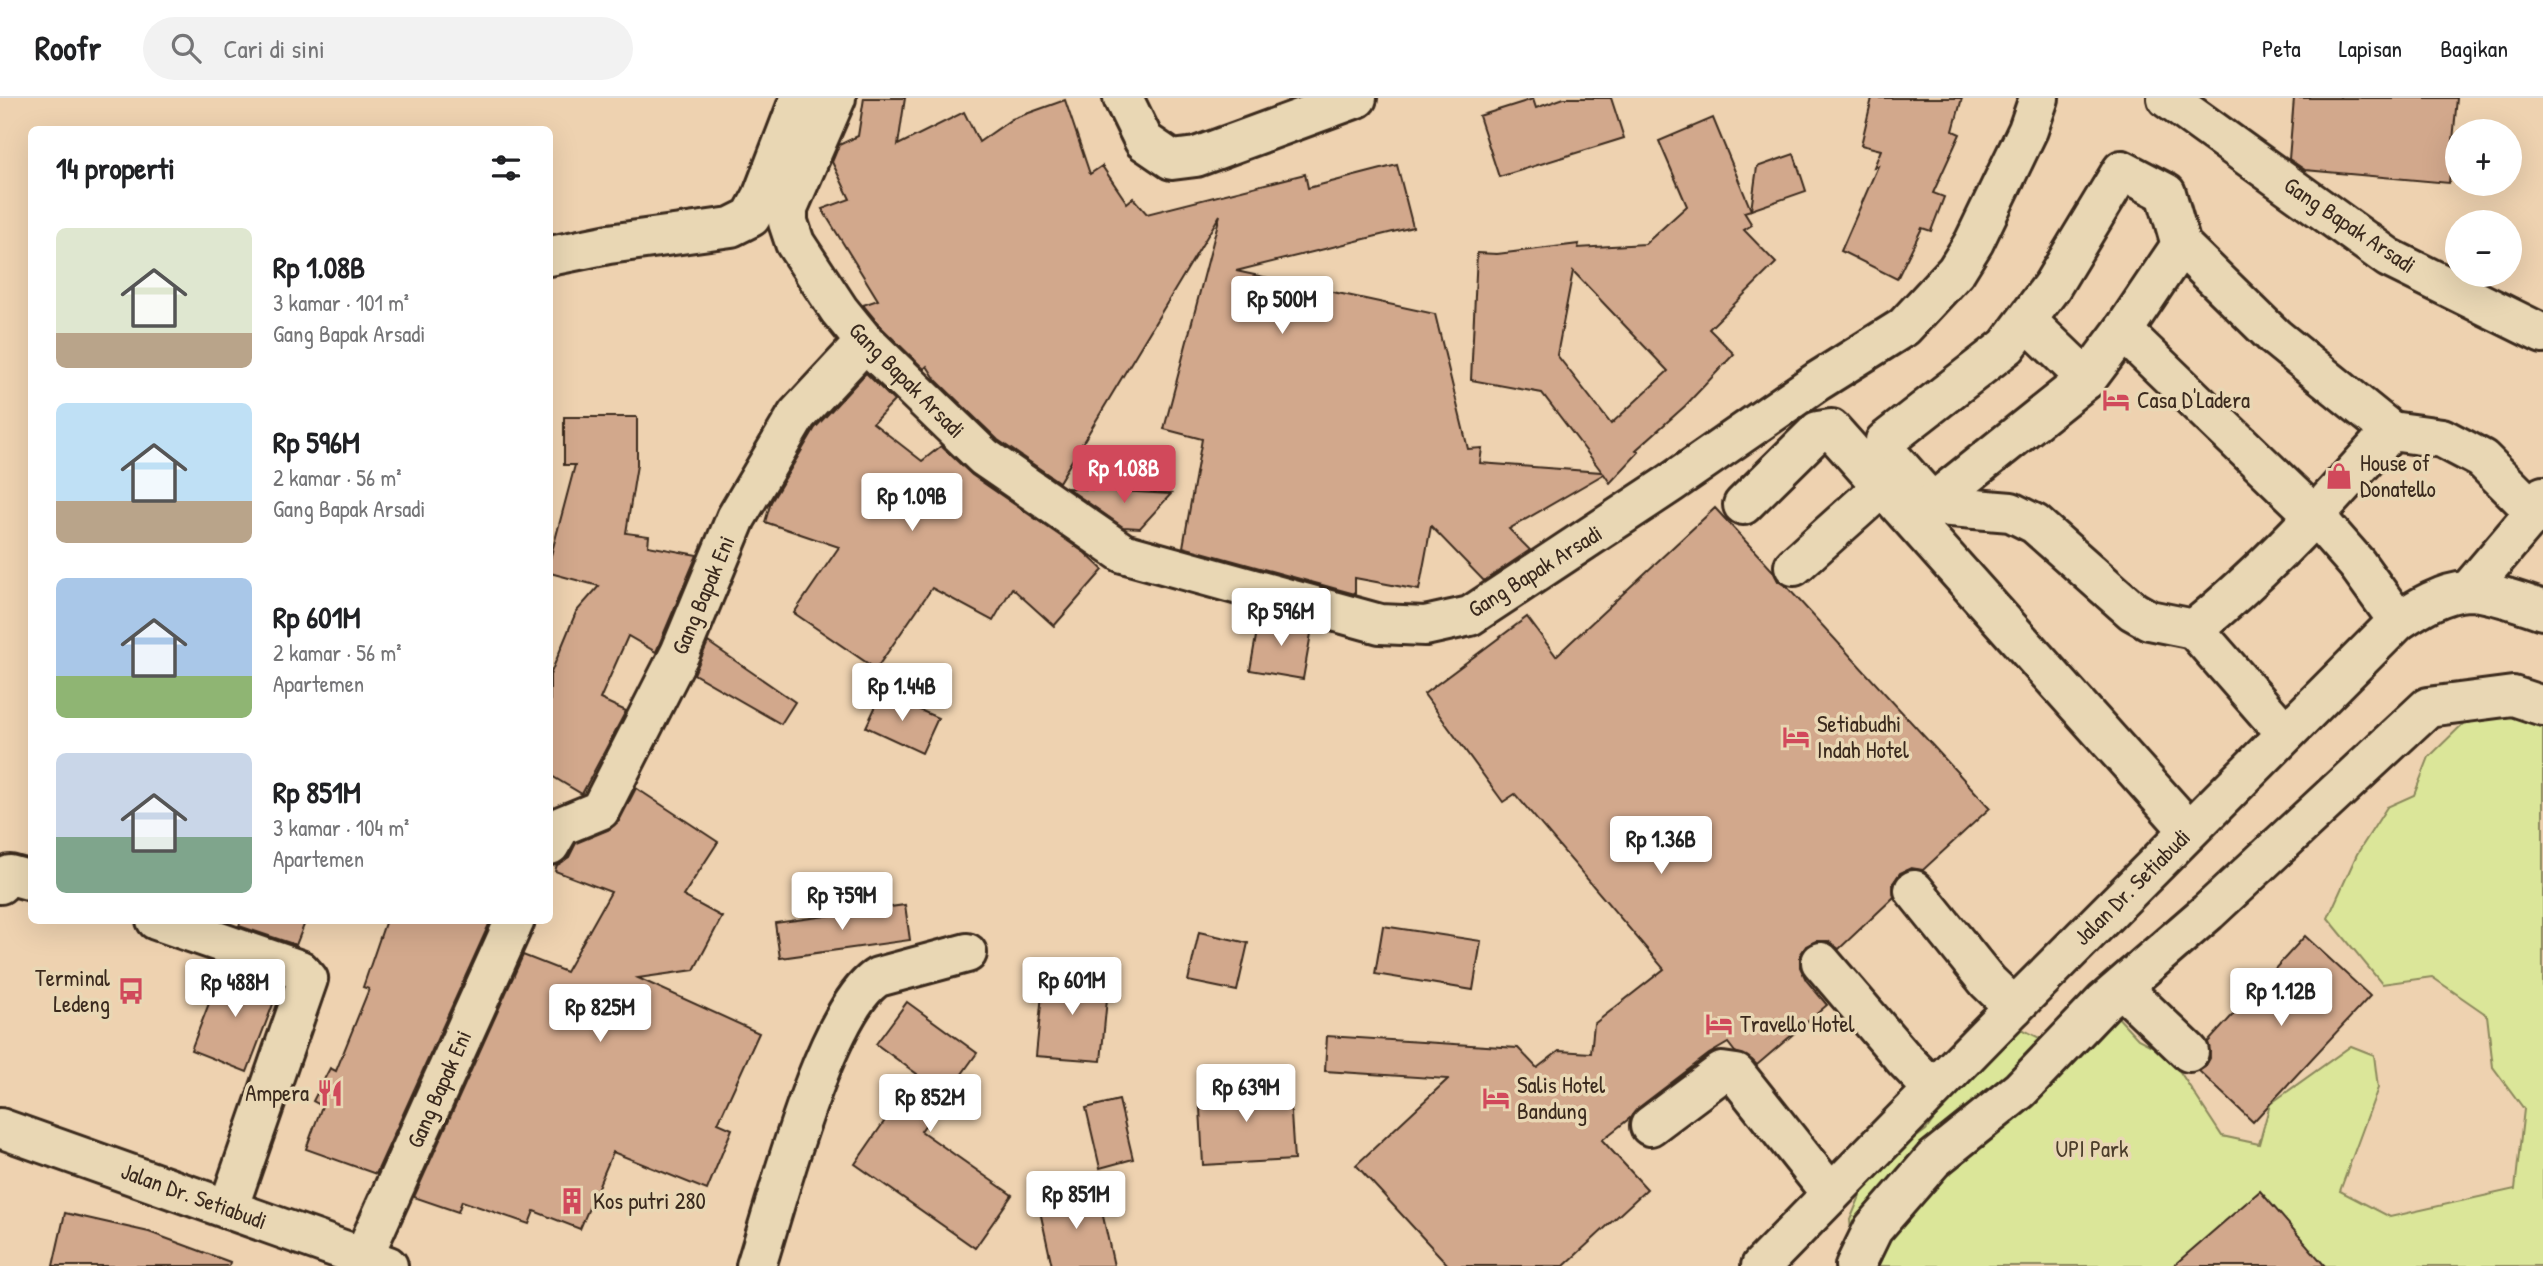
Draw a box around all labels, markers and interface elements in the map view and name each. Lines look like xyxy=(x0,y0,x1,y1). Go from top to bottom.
search box xyxy=(143,17,633,80)
text: Roofr xyxy=(35,26,101,70)
icon: search xyxy=(167,29,205,67)
text: Cari di sini xyxy=(223,31,325,66)
text: Peta xyxy=(2262,32,2301,64)
text: Lapisan xyxy=(2339,32,2402,64)
text: Bagikan xyxy=(2440,32,2508,64)
map controls xyxy=(2445,119,2522,287)
button: + xyxy=(2445,119,2522,196)
text: 14 properti xyxy=(56,148,175,188)
icon: filters xyxy=(487,149,525,187)
street label: Gang Bapak Arsadi xyxy=(2278,169,2422,280)
button: − xyxy=(2445,210,2522,287)
text: Rp 1.08B xyxy=(273,247,365,287)
icon: home xyxy=(112,256,196,340)
pin: Rp 500M xyxy=(1217,276,1347,336)
text: Rp 500M xyxy=(1247,283,1317,314)
text: 3 kamar · 101 m² xyxy=(273,287,409,318)
street label: Gang Bapak Arsadi xyxy=(843,315,972,444)
text: Gang Bapak Arsadi xyxy=(273,318,425,349)
place label: Casa D'Ladera xyxy=(2137,384,2250,415)
hotel icon: Casa D'Ladera xyxy=(2101,385,2131,415)
text: Rp 596M xyxy=(273,422,360,462)
icon: home xyxy=(112,431,196,515)
pin: Rp 1.08B xyxy=(1052,446,1196,505)
place label: House of Donatello xyxy=(2360,447,2436,504)
text: Rp 1.08B xyxy=(1089,452,1159,483)
shop icon: House of Donatello xyxy=(2324,461,2354,491)
text: 2 kamar · 56 m² xyxy=(273,462,401,493)
pin: Rp 1.09B xyxy=(840,474,984,533)
text: Rp 1.09B xyxy=(877,480,947,511)
text: Gang Bapak Arsadi xyxy=(273,493,425,524)
street label: Gang Bapak Arsadi xyxy=(1462,517,1608,624)
street label: Gang Bapak Eni xyxy=(664,531,741,659)
pin: Rp 596M xyxy=(1216,588,1346,648)
text: Rp 596M xyxy=(1248,595,1314,626)
text: Rp 601M xyxy=(273,597,361,637)
icon: home xyxy=(112,606,196,690)
text: 2 kamar · 56 m² xyxy=(273,637,401,668)
pin: Rp 1.44B xyxy=(830,664,974,723)
text: Apartemen xyxy=(273,668,364,699)
text: Rp 1.44B xyxy=(868,670,936,701)
place label: Setiabudhi Indah Hotel xyxy=(1817,708,1910,765)
hotel icon: Setiabudhi Indah Hotel xyxy=(1781,722,1811,752)
text: Rp 851M xyxy=(273,772,361,812)
icon: home xyxy=(112,781,196,865)
text: 3 kamar · 104 m² xyxy=(273,812,409,843)
pin: Rp 1.36B xyxy=(1589,816,1733,876)
street label: Jalan Dr. Setiabudi xyxy=(2067,822,2197,952)
text: Rp 1.36B xyxy=(1626,823,1696,854)
text: Apartemen xyxy=(273,843,364,874)
pin: Rp 759M xyxy=(777,872,907,932)
text: Rp 759M xyxy=(808,879,876,910)
pin: Rp 601M xyxy=(1007,958,1137,1017)
pin: Rp 488M xyxy=(170,960,300,1019)
place label: Terminal Ledeng xyxy=(35,962,111,1019)
text: Rp 601M xyxy=(1038,964,1106,995)
text: Rp 488M xyxy=(201,966,269,997)
pin: Rp 1.12B xyxy=(2209,968,2353,1028)
text: Rp 1.12B xyxy=(2246,975,2316,1006)
bus stop icon: Terminal Ledeng xyxy=(116,976,146,1006)
pin: Rp 825M xyxy=(535,984,665,1044)
text: Rp 825M xyxy=(565,991,635,1022)
place label: Travello Hotel xyxy=(1740,1008,1856,1039)
hotel icon: Travello Hotel xyxy=(1704,1009,1734,1039)
street label: Gang Bapak Eni xyxy=(399,1025,478,1153)
pin: Rp 639M xyxy=(1181,1065,1311,1124)
place label: Salis Hotel Bandung xyxy=(1517,1069,1606,1126)
text: Rp 639M xyxy=(1212,1071,1280,1102)
pin: Rp 852M xyxy=(865,1074,995,1134)
place label: Ampera xyxy=(245,1077,309,1108)
restaurant icon: Ampera xyxy=(315,1078,345,1108)
text: Rp 852M xyxy=(895,1081,965,1112)
hotel icon: Salis Hotel Bandung xyxy=(1481,1083,1511,1113)
park label: UPI Park xyxy=(2056,1133,2129,1164)
street label: Jalan Dr. Setiabudi xyxy=(117,1155,271,1236)
pin: Rp 851M xyxy=(1011,1172,1141,1231)
text: Rp 851M xyxy=(1042,1178,1110,1209)
place label: Kos putri 280 xyxy=(593,1185,706,1216)
building icon: Kos putri 280 xyxy=(557,1186,587,1216)

